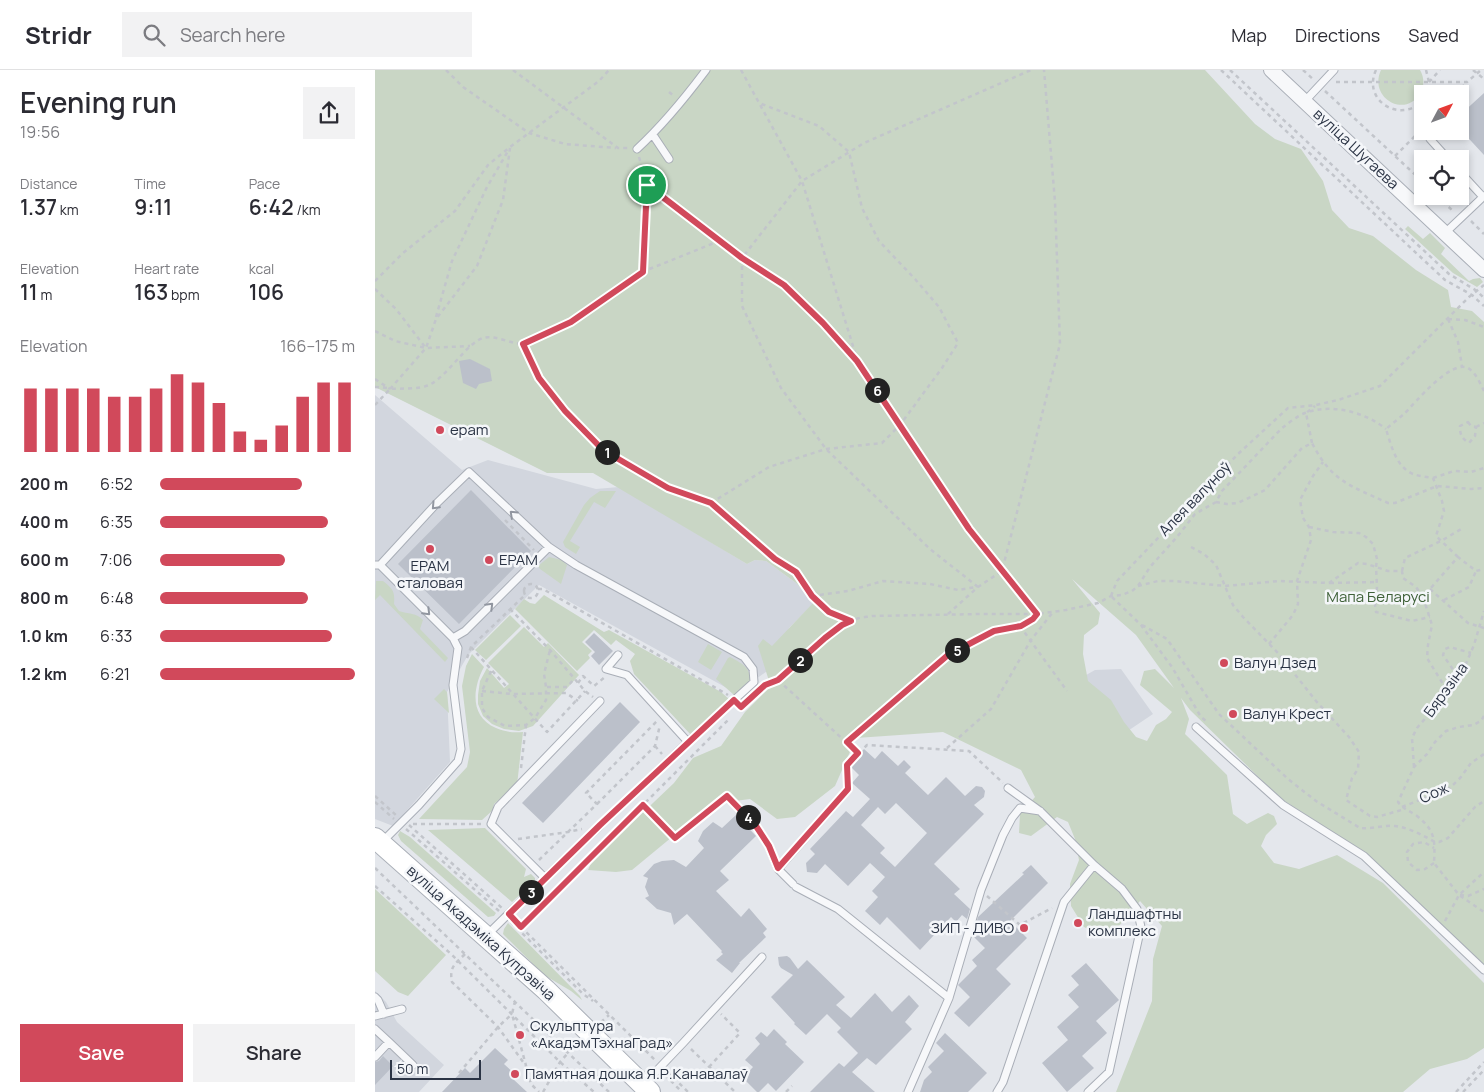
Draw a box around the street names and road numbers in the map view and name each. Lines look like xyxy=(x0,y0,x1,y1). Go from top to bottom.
street label: вуліца Шугаева xyxy=(1309,103,1404,194)
street label: Алея валуноў xyxy=(1154,457,1236,541)
street label: Бярэзіна xyxy=(1419,658,1473,721)
street label: Сож xyxy=(1416,776,1452,808)
street label: вуліца Акадэміка Купрэвіча xyxy=(402,860,560,1005)

